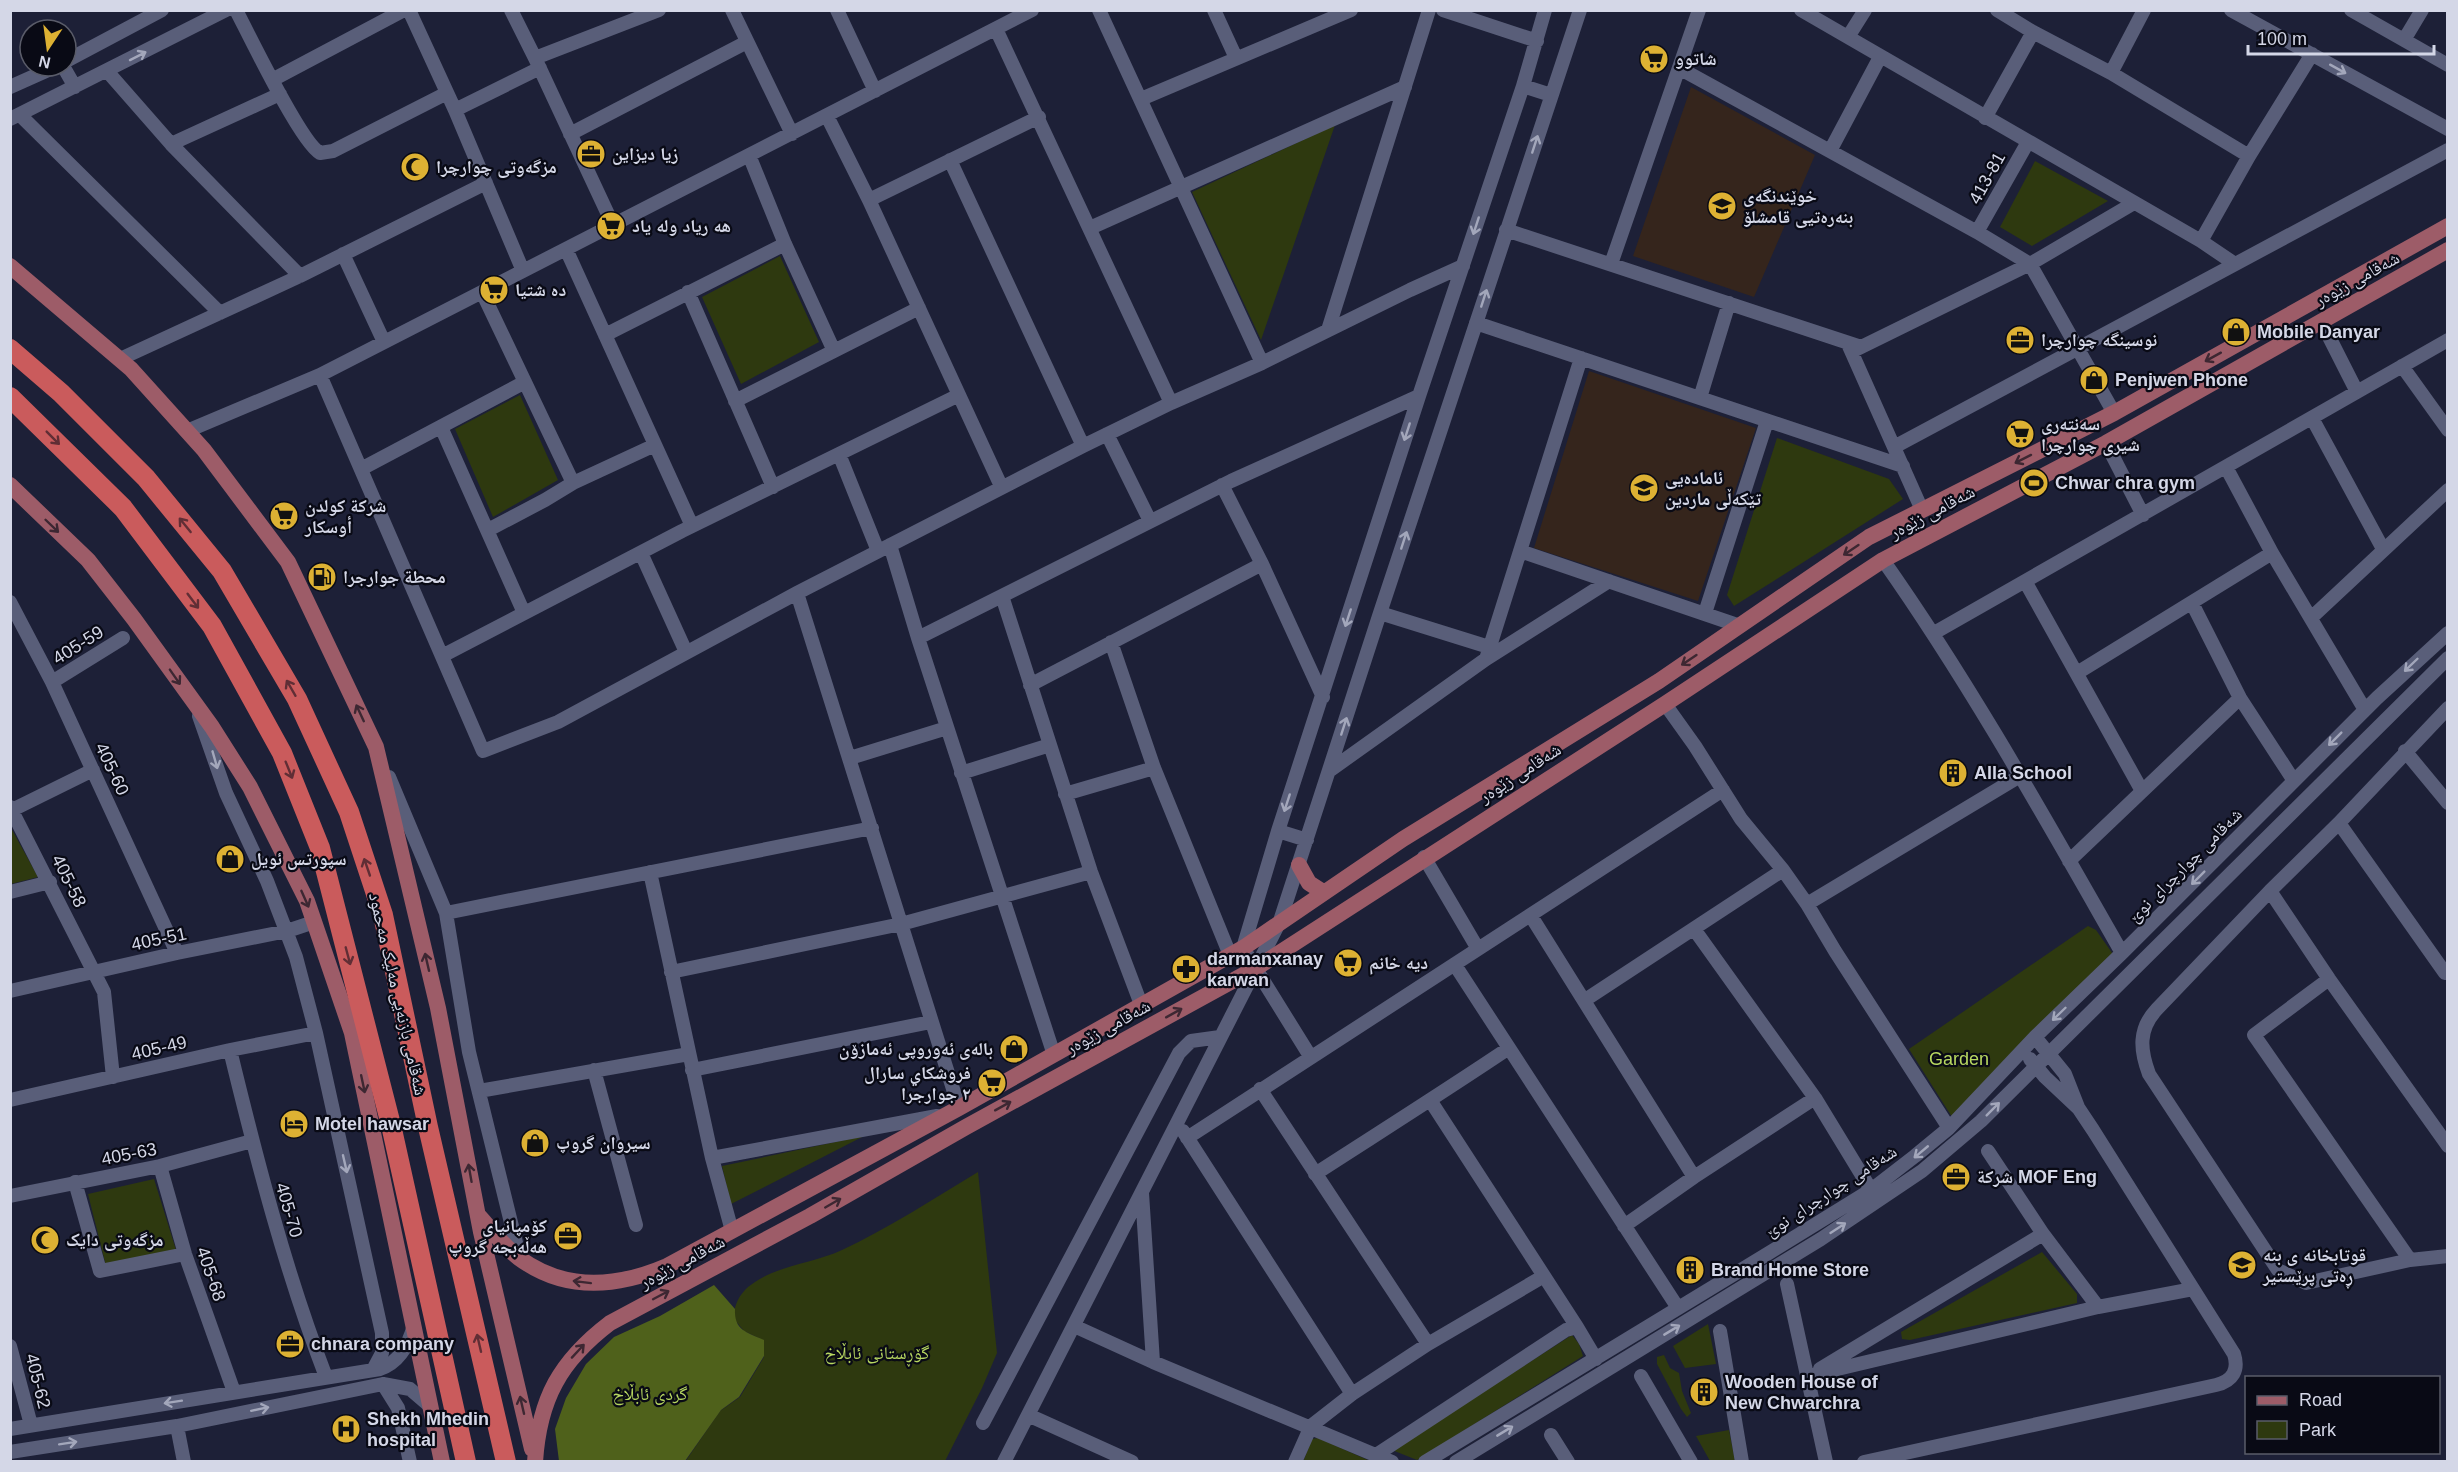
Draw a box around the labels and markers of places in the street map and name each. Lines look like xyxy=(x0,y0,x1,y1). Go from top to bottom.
supermarket icon: شاتوو xyxy=(1638,43,1670,75)
place label: شاتوو xyxy=(1675,49,1717,69)
office icon: زیا دیزاین xyxy=(575,138,607,170)
place label: زیا دیزاین xyxy=(612,144,679,165)
mosque icon: مزگەوتی چوارچرا xyxy=(399,151,431,183)
place label: مزگەوتی چوارچرا xyxy=(436,157,557,178)
place label: خوێندنگەی بنەرەتیی قامشلۆ xyxy=(1743,186,1853,228)
school or university icon: خوێندنگەی بنەرەتیی قامشلۆ xyxy=(1706,190,1738,222)
supermarket icon: هه رياد وله ياد xyxy=(595,210,627,242)
place label: هه رياد وله ياد xyxy=(632,216,731,236)
supermarket icon: ده شتيا xyxy=(478,274,510,306)
place label: ده شتيا xyxy=(515,280,566,300)
shop icon: Mobile Danyar xyxy=(2220,316,2252,348)
place label: Mobile Danyar xyxy=(2257,322,2380,342)
office icon: نوسینگە چوارچرا xyxy=(2004,324,2036,356)
place label: نوسینگە چوارچرا xyxy=(2041,330,2157,350)
shop icon: Penjwen Phone xyxy=(2078,364,2110,396)
place label: Penjwen Phone xyxy=(2115,370,2248,390)
place label: سەنتەری شیری چوارچرا xyxy=(2041,414,2140,456)
supermarket icon: سەنتەری شیری چوارچرا xyxy=(2004,418,2036,450)
sports icon: Chwar chra gym xyxy=(2018,467,2050,499)
place label: ئامادەیی تێکەڵی ماردین xyxy=(1665,468,1761,510)
school or university icon: ئامادەیی تێکەڵی ماردین xyxy=(1628,472,1660,504)
place label: Chwar chra gym xyxy=(2055,473,2195,493)
place label: شرکة کولدن أوسکار xyxy=(304,496,386,537)
supermarket icon: شرکة کولدن أوسکار xyxy=(268,500,300,532)
fuel station icon: محطة جوارجرا xyxy=(306,561,338,593)
place label: محطة جوارجرا xyxy=(343,567,446,587)
building icon: Alla School xyxy=(1937,757,1969,789)
place label: Alla School xyxy=(1974,763,2072,783)
shop icon: سپورتس ئويل xyxy=(214,843,246,875)
place label: سپورتس ئويل xyxy=(251,849,347,870)
supermarket icon: دیە خانم xyxy=(1332,947,1364,979)
place label: darmanxanay karwan xyxy=(1207,949,1323,990)
pharmacy icon: darmanxanay karwan xyxy=(1170,953,1202,985)
place label: دیە خانم xyxy=(1369,953,1428,975)
shop icon: بالەی ئەوروپی ئەمازۆن xyxy=(998,1033,1030,1065)
place label: بالەی ئەوروپی ئەمازۆن xyxy=(839,1039,993,1060)
place label: فروشكاي سارال ٢ جوارجرا xyxy=(864,1063,971,1104)
supermarket icon: فروشكاي سارال ٢ جوارجرا xyxy=(976,1067,1008,1099)
hotel icon: Motel hawsar xyxy=(278,1108,310,1140)
place label: Motel hawsar xyxy=(315,1114,429,1134)
shop icon: سیروان گروپ xyxy=(519,1127,551,1159)
place label: سیروان گروپ xyxy=(556,1133,651,1154)
office icon: شركة MOF Eng xyxy=(1940,1161,1972,1193)
place label: شركة MOF Eng xyxy=(1977,1167,2097,1187)
place label: کۆمپانیای ھەڵەبجە گروپ xyxy=(448,1216,547,1258)
office icon: کۆمپانیای ھەڵەبجە گروپ xyxy=(552,1220,584,1252)
mosque icon: مزگەوتی دایک xyxy=(29,1224,61,1256)
place label: مزگەوتی دایک xyxy=(66,1230,163,1251)
place label: قوتابخانە ی بنە ڕەتی پرێستیر xyxy=(2262,1245,2366,1289)
school or university icon: قوتابخانە ی بنە ڕەتی پرێستیر xyxy=(2226,1249,2258,1281)
building icon: Brand Home Store xyxy=(1674,1254,1706,1286)
place label: Brand Home Store xyxy=(1711,1260,1869,1280)
office icon: chnara company xyxy=(274,1328,306,1360)
place label: chnara company xyxy=(311,1334,454,1354)
place label: Wooden House of New Chwarchra xyxy=(1725,1372,1879,1413)
building icon: Wooden House of New Chwarchra xyxy=(1688,1376,1720,1408)
place label: Shekh Mhedin hospital xyxy=(367,1409,489,1450)
hospital icon: Shekh Mhedin hospital xyxy=(330,1413,362,1445)

